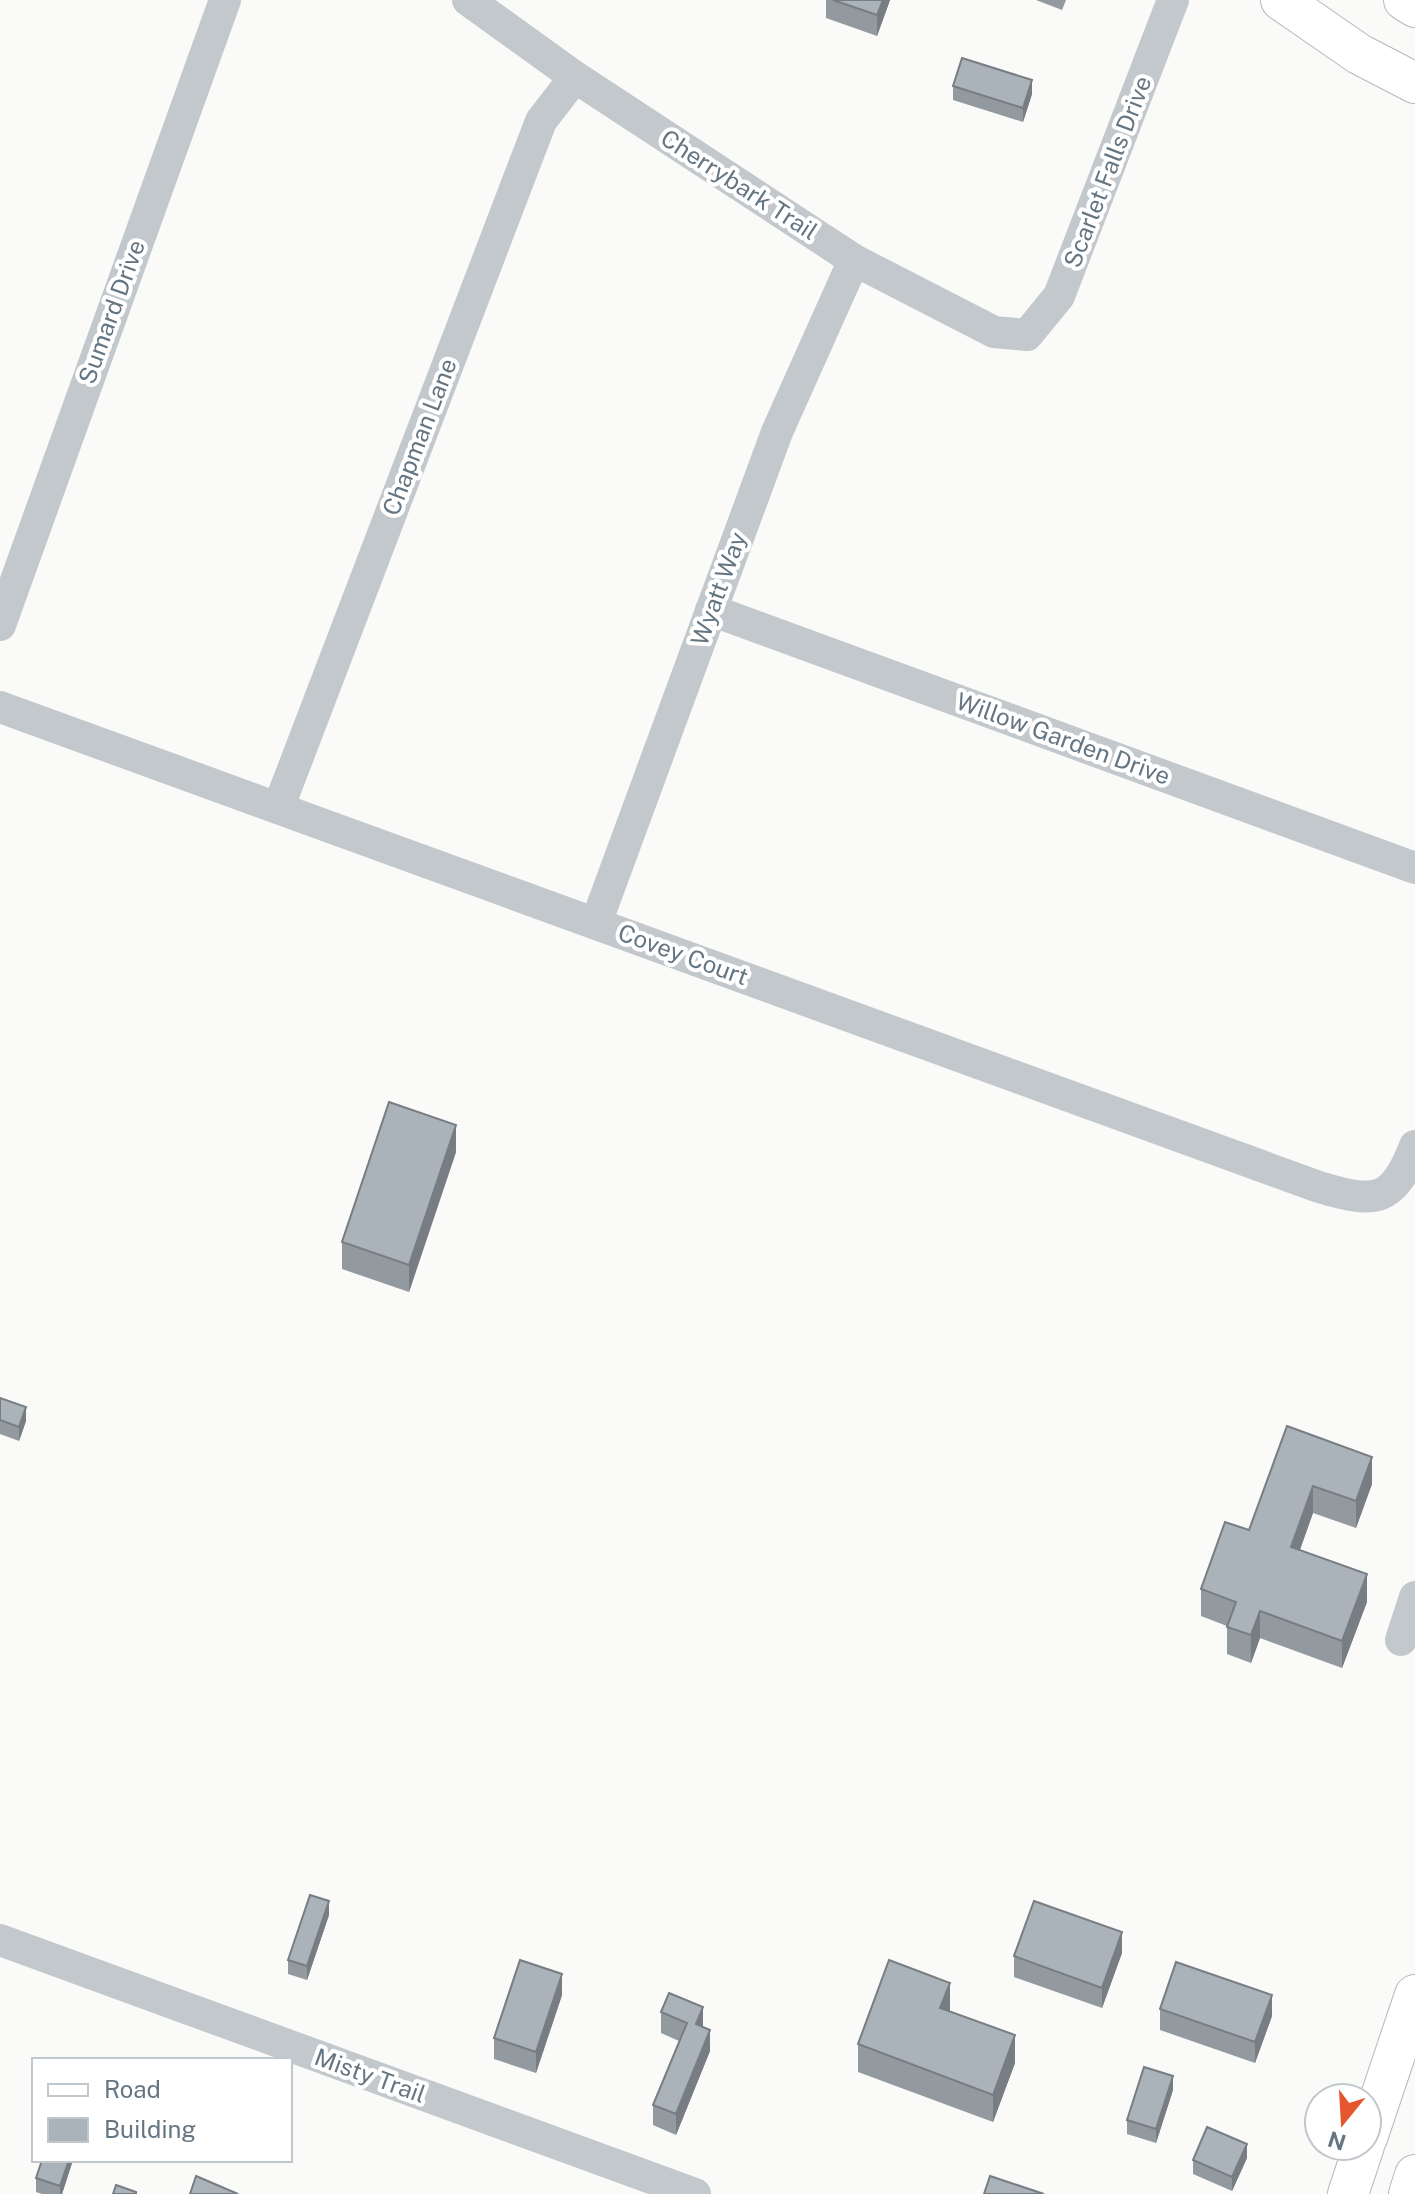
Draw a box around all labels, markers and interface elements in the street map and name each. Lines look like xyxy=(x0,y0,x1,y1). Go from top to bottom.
street label: Scarlet Falls Drive xyxy=(1058,72,1156,271)
street label: Cherrybark Trail xyxy=(656,123,823,245)
street label: Sumard Drive xyxy=(72,236,150,387)
street label: Chapman Lane xyxy=(376,354,462,519)
street label: Wyatt Way xyxy=(685,528,752,649)
street label: Willow Garden Drive xyxy=(953,686,1174,790)
street label: Covey Court xyxy=(615,918,752,991)
street label: Misty Trail xyxy=(311,2042,430,2108)
legend xyxy=(32,2058,292,2162)
text: Road xyxy=(104,2075,161,2103)
north arrow xyxy=(1303,2082,1383,2162)
text: Building xyxy=(104,2115,196,2143)
text: N xyxy=(1325,2126,1349,2156)

